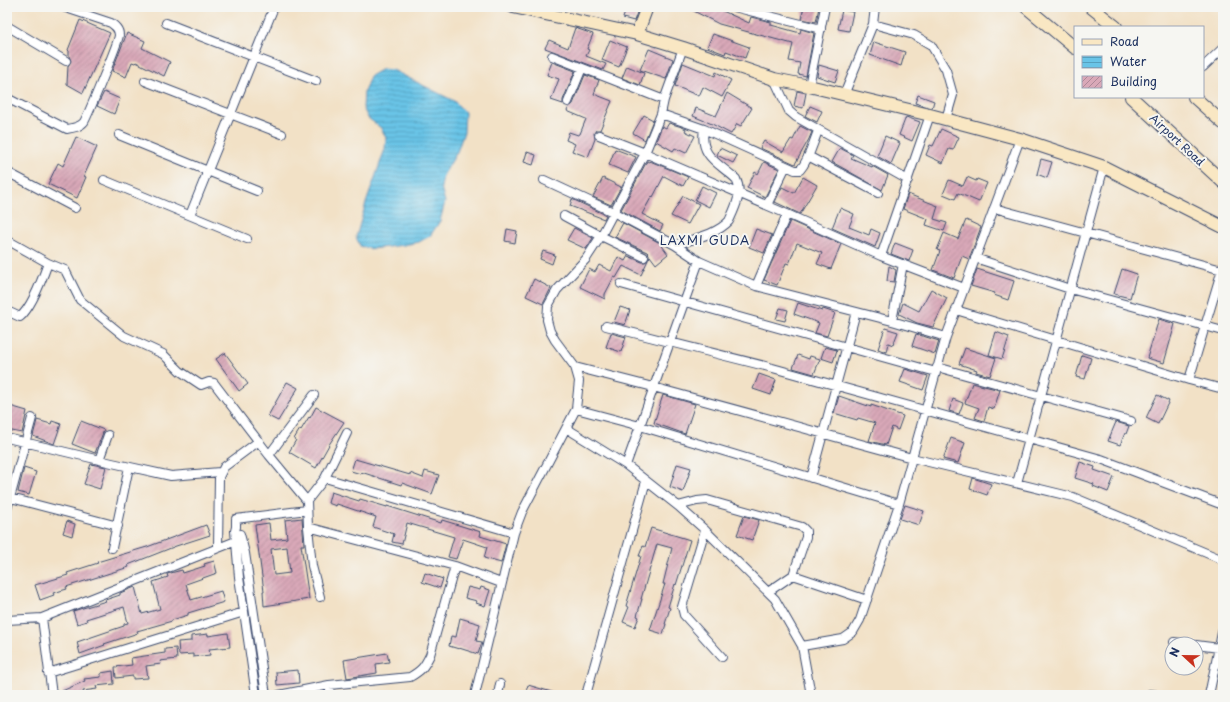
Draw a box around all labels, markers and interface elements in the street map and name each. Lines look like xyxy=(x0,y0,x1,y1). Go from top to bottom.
legend xyxy=(1074,26,1204,98)
text: Road xyxy=(1110,32,1139,50)
text: Water xyxy=(1110,52,1147,70)
text: Building xyxy=(1110,72,1157,90)
street label: Airport Road xyxy=(1146,110,1209,170)
district label: LAXMI GUDA xyxy=(660,231,750,249)
north arrow xyxy=(1164,636,1204,676)
text: N xyxy=(1165,645,1184,659)

